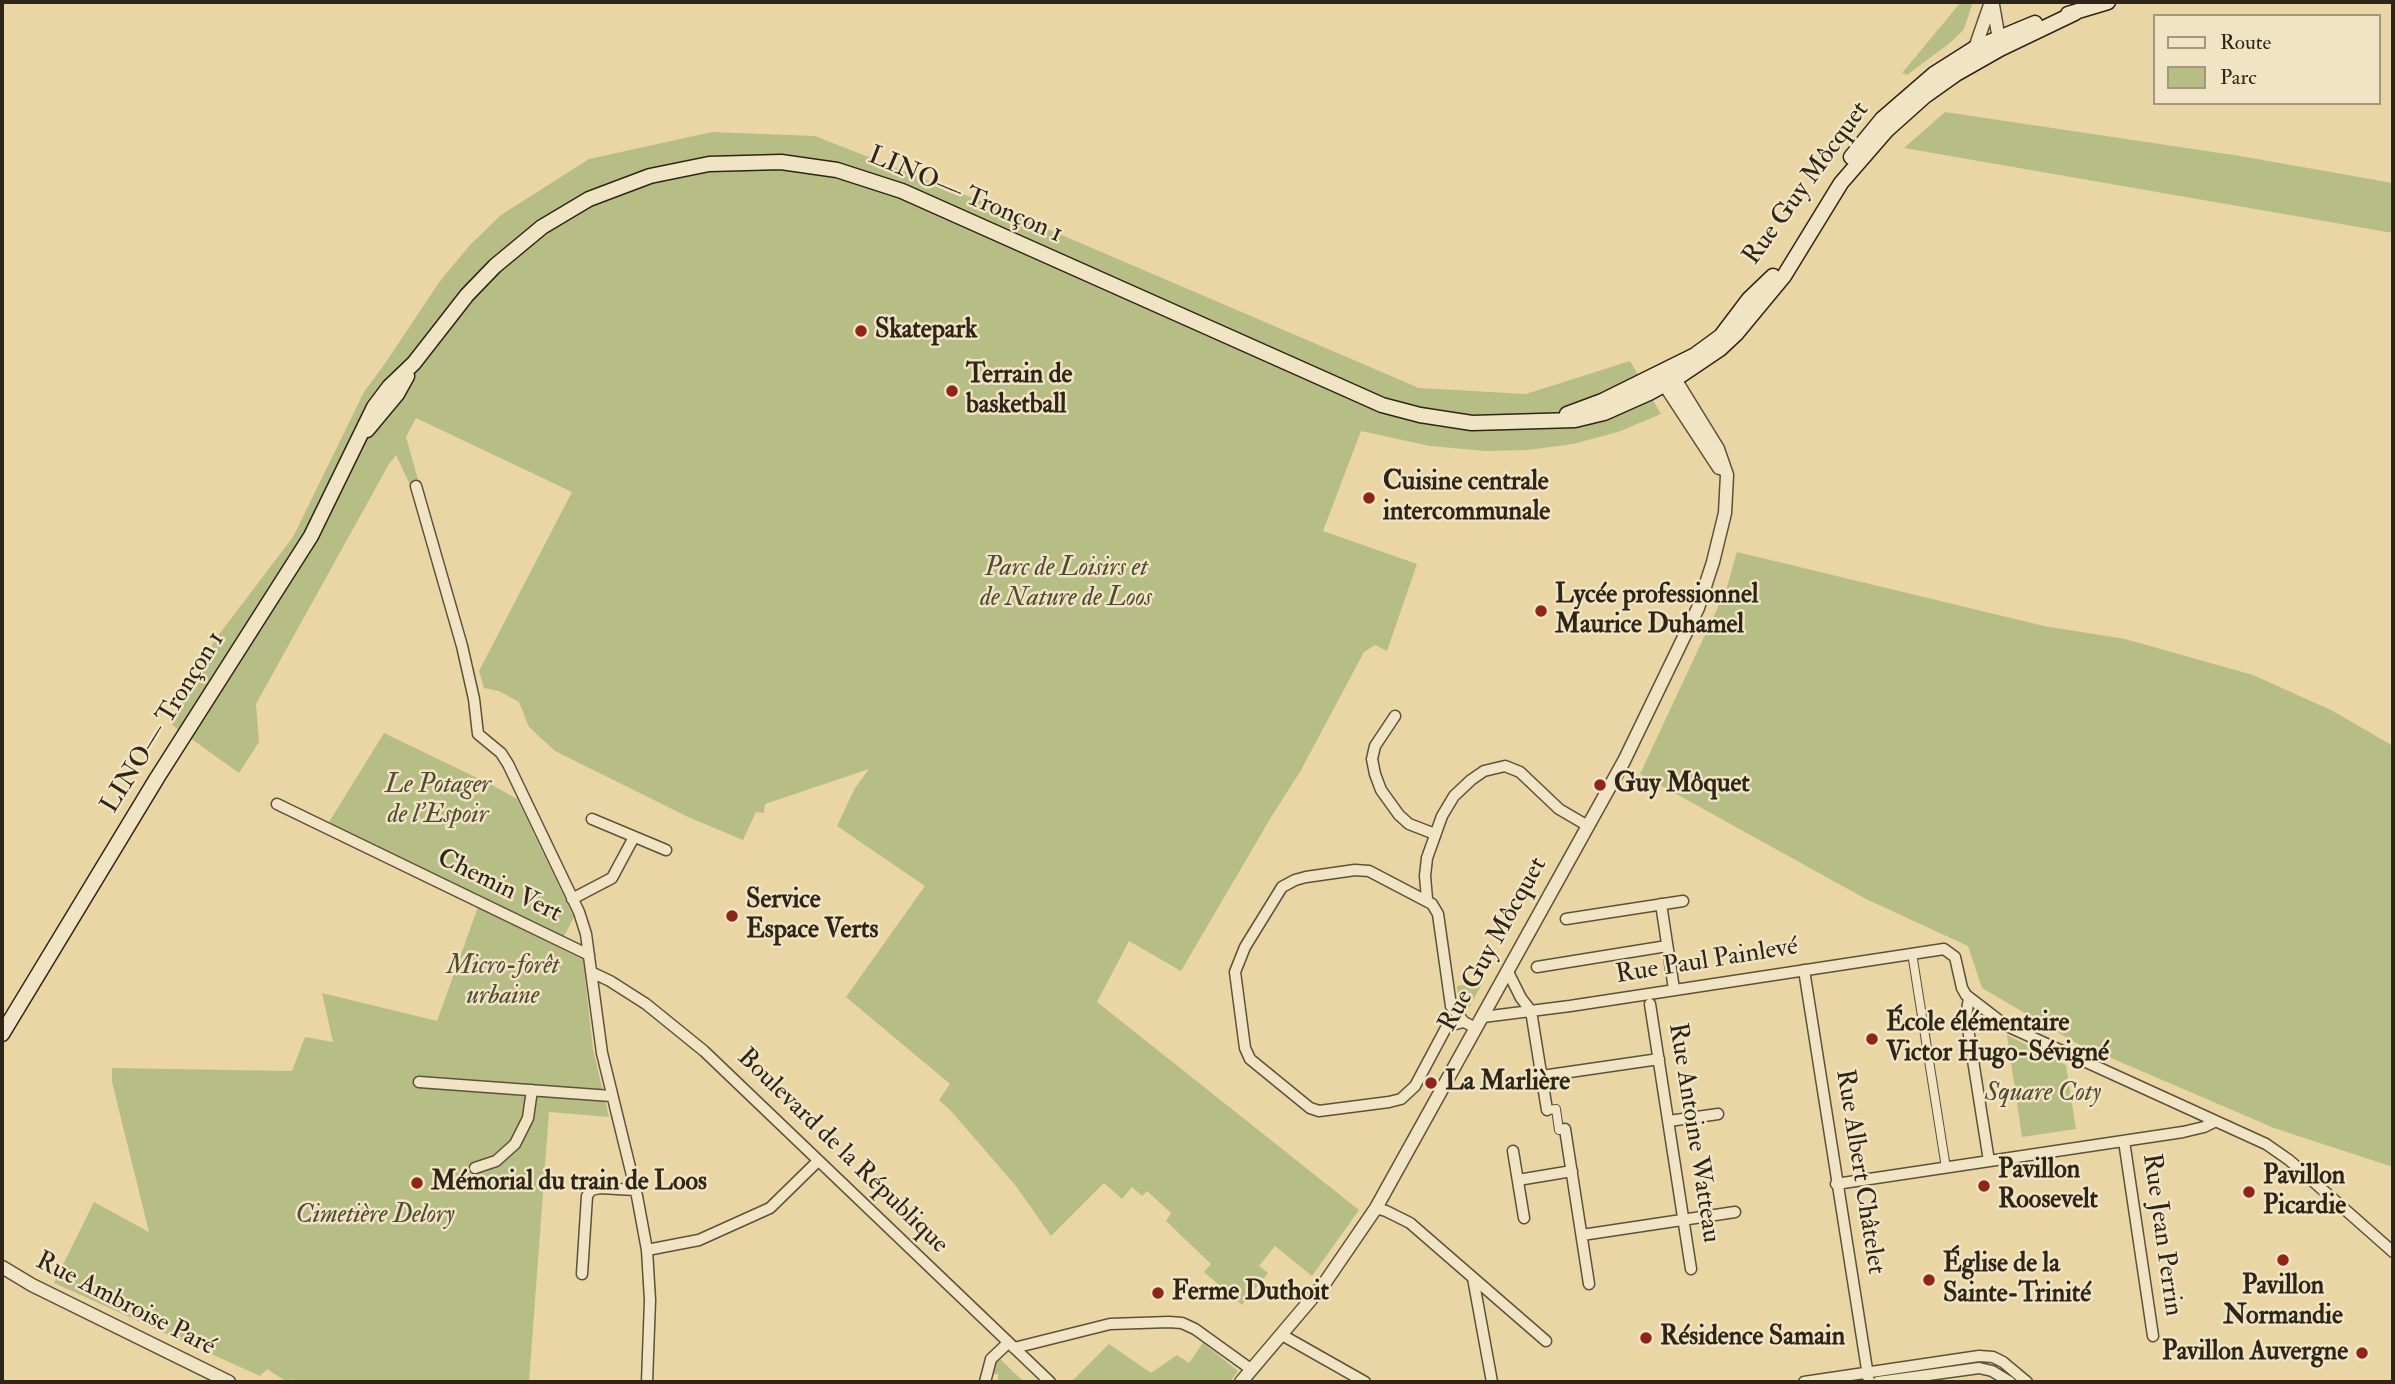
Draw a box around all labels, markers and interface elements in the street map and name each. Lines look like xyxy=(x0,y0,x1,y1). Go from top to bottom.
legend xyxy=(2154,14,2381,105)
text: Route xyxy=(2220,29,2271,56)
text: Parc xyxy=(2220,64,2257,91)
street label: Rue Guy Môcquet xyxy=(1737,96,1877,272)
street label: LINO— Tronçon 1 xyxy=(863,141,1067,251)
place label: Skatepark xyxy=(875,315,978,347)
marker: Skatepark xyxy=(853,323,869,339)
place label: Terrain de basketball xyxy=(966,360,1072,422)
marker: Terrain de basketball xyxy=(944,383,960,399)
place label: Cuisine centrale intercommunale xyxy=(1383,467,1550,528)
marker: Cuisine centrale intercommunale xyxy=(1361,490,1377,506)
park label: Parc de Loisirs et de Nature de Loos xyxy=(980,553,1152,614)
place label: Lycée professionnel Maurice Duhamel xyxy=(1555,580,1758,642)
marker: Lycée professionnel Maurice Duhamel xyxy=(1533,603,1549,619)
street label: LINO— Tronçon 1 xyxy=(96,626,232,820)
place label: Guy Môquet xyxy=(1614,769,1750,801)
park label: Le Potager de l'Espoir xyxy=(385,770,491,832)
marker: Guy Môquet xyxy=(1592,777,1608,793)
street label: Chemin Vert xyxy=(432,843,566,931)
street label: Rue Guy Môcquet xyxy=(1433,852,1555,1038)
place label: Service Espace Verts xyxy=(746,885,878,946)
marker: Service Espace Verts xyxy=(724,908,740,924)
street label: Rue Paul Painlevé xyxy=(1614,932,1800,992)
park label: Micro-forêt urbaine xyxy=(447,951,559,1012)
place label: École élémentaire Victor Hugo-Sévigné xyxy=(1886,1008,2109,1070)
street label: Rue Antoine Watteau xyxy=(1660,1021,1726,1245)
marker: École élémentaire Victor Hugo-Sévigné xyxy=(1864,1031,1880,1047)
street label: Boulevard de la République xyxy=(730,1043,954,1261)
place label: La Marlière xyxy=(1445,1067,1570,1099)
street label: Rue Albert Châtelet xyxy=(1827,1067,1891,1277)
marker: La Marlière xyxy=(1423,1075,1439,1091)
park label: Square Coty xyxy=(1985,1078,2101,1110)
street label: Rue Jean Perrin xyxy=(2134,1152,2188,1318)
place label: Pavillon Roosevelt xyxy=(1998,1155,2098,1216)
place label: Pavillon Picardie xyxy=(2263,1161,2346,1222)
place label: Mémorial du train de Loos xyxy=(431,1167,707,1199)
marker: Mémorial du train de Loos xyxy=(409,1175,425,1191)
marker: Pavillon Roosevelt xyxy=(1976,1178,1992,1194)
marker: Pavillon Picardie xyxy=(2241,1184,2257,1200)
park label: Cimetière Delory xyxy=(295,1200,455,1232)
street label: Rue Ambroise Paré xyxy=(30,1246,220,1364)
place label: Église de la Sainte-Trinité xyxy=(1943,1249,2091,1310)
marker: Pavillon Normandie xyxy=(2275,1252,2291,1268)
place label: Pavillon Normandie xyxy=(2223,1271,2343,1332)
marker: Église de la Sainte-Trinité xyxy=(1921,1272,1937,1288)
place label: Ferme Duthoit xyxy=(1172,1277,1329,1309)
marker: Ferme Duthoit xyxy=(1150,1285,1166,1301)
place label: Résidence Samain xyxy=(1660,1322,1845,1354)
marker: Résidence Samain xyxy=(1638,1330,1654,1346)
place label: Pavillon Auvergne xyxy=(2162,1337,2348,1369)
marker: Pavillon Auvergne xyxy=(2354,1345,2370,1361)

